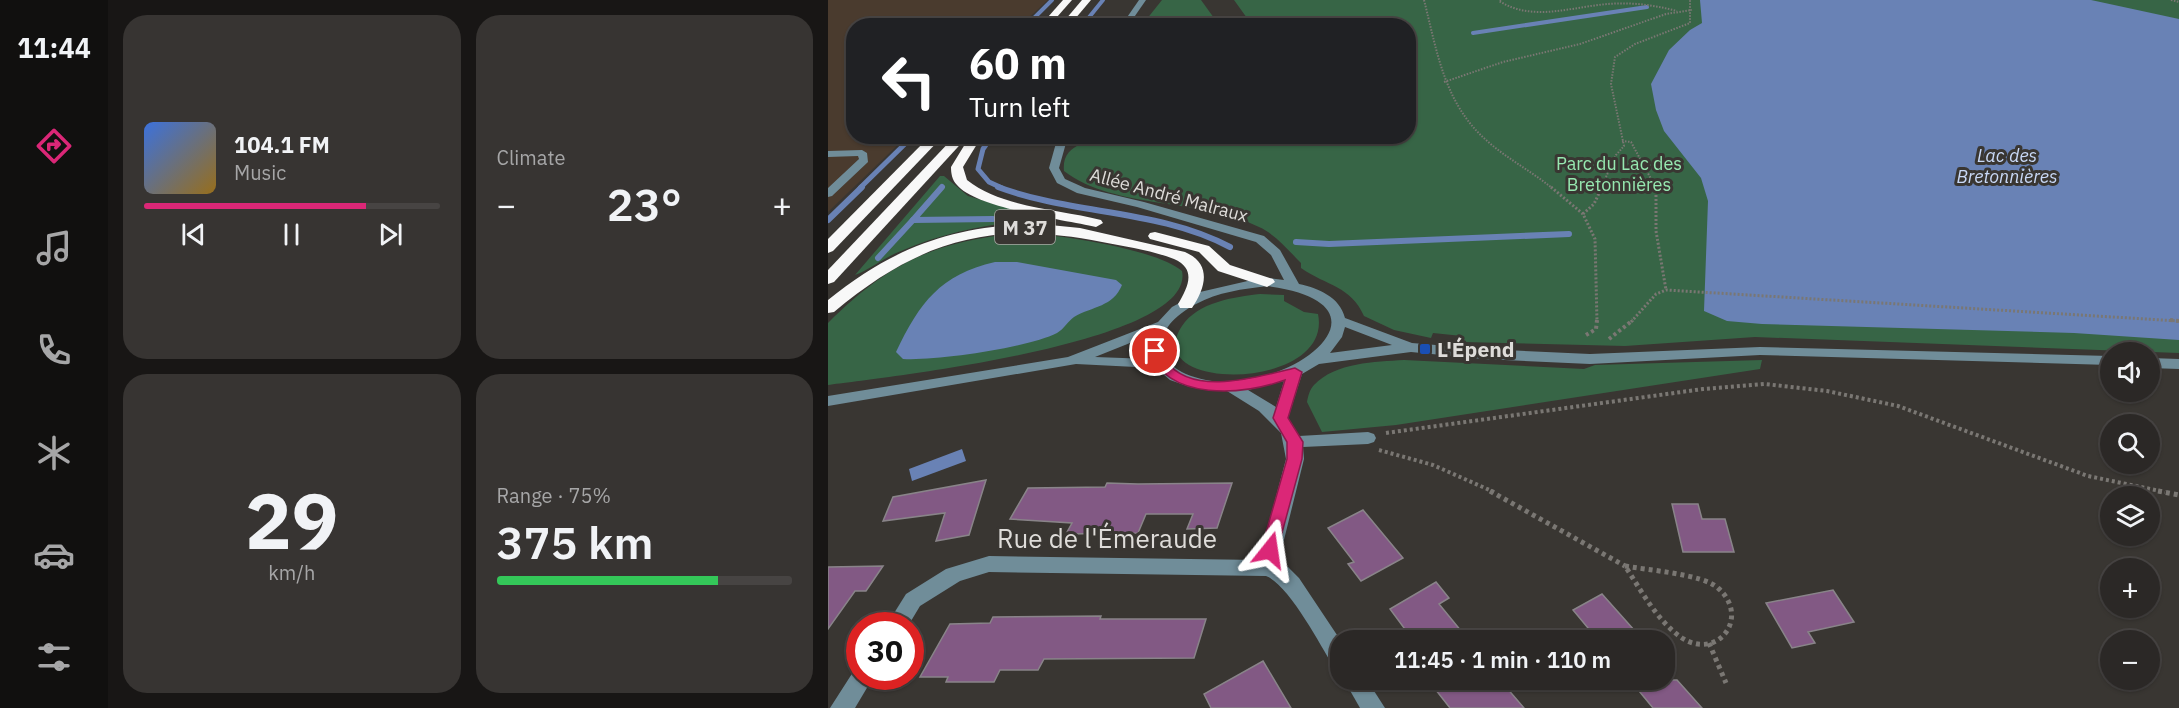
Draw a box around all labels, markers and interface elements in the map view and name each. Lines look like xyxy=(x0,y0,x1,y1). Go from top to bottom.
text: 11:44 xyxy=(17,30,91,65)
text: 60 m xyxy=(969,36,1067,91)
icon: left xyxy=(870,42,948,120)
text: Turn left xyxy=(969,89,1070,124)
icon: directions xyxy=(33,125,75,167)
text: 104.1 FM xyxy=(234,130,330,159)
text: Climate xyxy=(497,144,565,171)
water label: Lac des Bretonnières xyxy=(1957,144,2057,188)
park label: Parc du Lac des Bretonnières xyxy=(1556,152,1682,196)
text: Music xyxy=(234,159,286,186)
street label: Allée André Malraux xyxy=(1087,163,1251,227)
text: 23° xyxy=(607,175,682,233)
text: − xyxy=(497,183,516,226)
text: + xyxy=(772,183,792,226)
road number: M 37 xyxy=(995,210,1055,244)
icon: previous xyxy=(177,218,210,251)
icon: pause xyxy=(275,218,308,251)
icon: next xyxy=(374,218,407,251)
icon: music xyxy=(33,227,75,269)
pin xyxy=(1129,325,1180,376)
icon: phone xyxy=(33,329,75,371)
icon: arrive xyxy=(1138,334,1171,367)
place label: L'Épend xyxy=(1437,335,1514,363)
marker: L'Épend xyxy=(1418,342,1432,356)
map controls xyxy=(2100,342,2160,690)
button: sound xyxy=(2100,342,2160,402)
button: search xyxy=(2100,414,2160,474)
icon: climate xyxy=(33,432,75,474)
text: 29 xyxy=(245,469,339,570)
text: Range · 75% xyxy=(497,482,611,509)
button: layers xyxy=(2100,486,2160,546)
text: 375 km xyxy=(497,513,653,571)
position arrow xyxy=(1238,518,1302,582)
street label: Rue de l'Émeraude xyxy=(997,521,1217,555)
icon: car xyxy=(33,534,75,576)
button: + xyxy=(2100,558,2160,618)
text: km/h xyxy=(268,559,315,586)
speed limit sign: 30 xyxy=(846,612,924,690)
button: − xyxy=(2100,630,2160,690)
icon: filters xyxy=(33,636,75,678)
text: 11:45 · 1 min · 110 m xyxy=(1394,645,1611,674)

